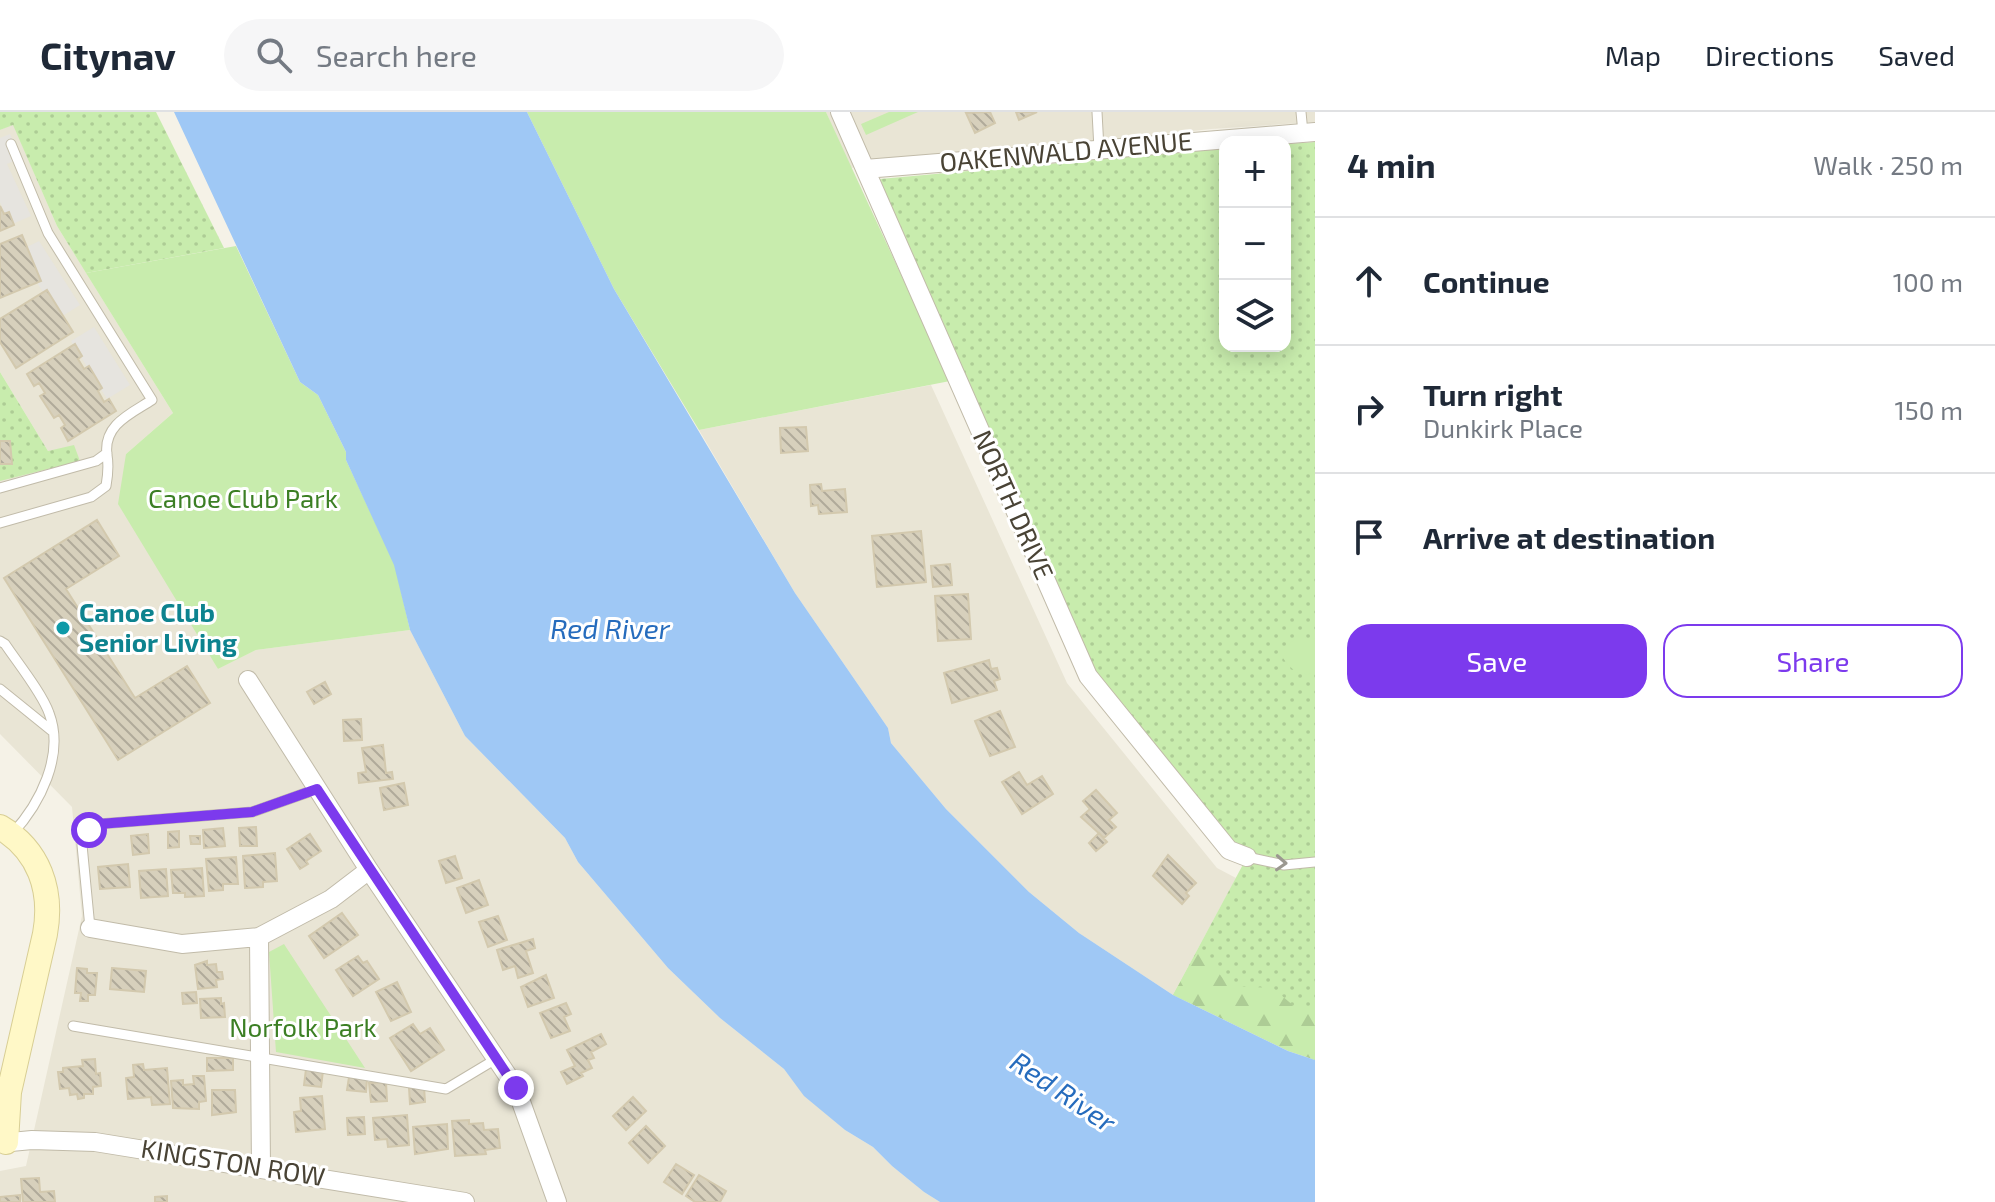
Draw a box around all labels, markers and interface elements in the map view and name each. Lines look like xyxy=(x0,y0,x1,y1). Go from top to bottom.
search box xyxy=(224,19,784,91)
text: Citynav xyxy=(40,32,176,78)
icon: search xyxy=(252,33,296,77)
text: Search here xyxy=(316,37,477,73)
text: Map xyxy=(1605,38,1661,72)
text: Directions xyxy=(1705,38,1834,72)
text: Saved xyxy=(1878,38,1955,72)
street label: OAKENWALD AVENUE xyxy=(938,124,1193,177)
map controls xyxy=(1219,136,1291,352)
button: + xyxy=(1219,136,1291,208)
text: 4 min xyxy=(1347,144,1436,185)
text: Walk · 250 m xyxy=(1813,149,1963,180)
button: − xyxy=(1219,208,1291,280)
icon: ahead xyxy=(1347,259,1391,303)
text: Continue xyxy=(1423,263,1550,299)
text: 100 m xyxy=(1893,266,1963,297)
button: layers xyxy=(1219,280,1291,352)
text: Turn right xyxy=(1423,376,1563,412)
icon: right xyxy=(1347,387,1391,431)
text: 150 m xyxy=(1894,394,1963,425)
text: Dunkirk Place xyxy=(1423,412,1583,443)
street label: NORTH DRIVE xyxy=(968,425,1061,584)
park label: Canoe Club Park xyxy=(148,482,338,513)
icon: arrive xyxy=(1347,515,1391,559)
text: Arrive at destination xyxy=(1423,519,1715,555)
place label: Canoe Club Senior Living xyxy=(79,596,237,657)
water label: Red River xyxy=(550,611,671,645)
marker: Canoe Club Senior Living xyxy=(54,619,72,637)
button: Save xyxy=(1347,624,1647,698)
button: Share xyxy=(1663,624,1963,698)
route start xyxy=(71,812,107,848)
one-way arrow xyxy=(1275,855,1288,872)
park label: Norfolk Park xyxy=(229,1011,377,1042)
water label: Red River xyxy=(1004,1044,1123,1139)
route end xyxy=(498,1070,534,1106)
street label: KINGSTON ROW xyxy=(139,1132,327,1191)

